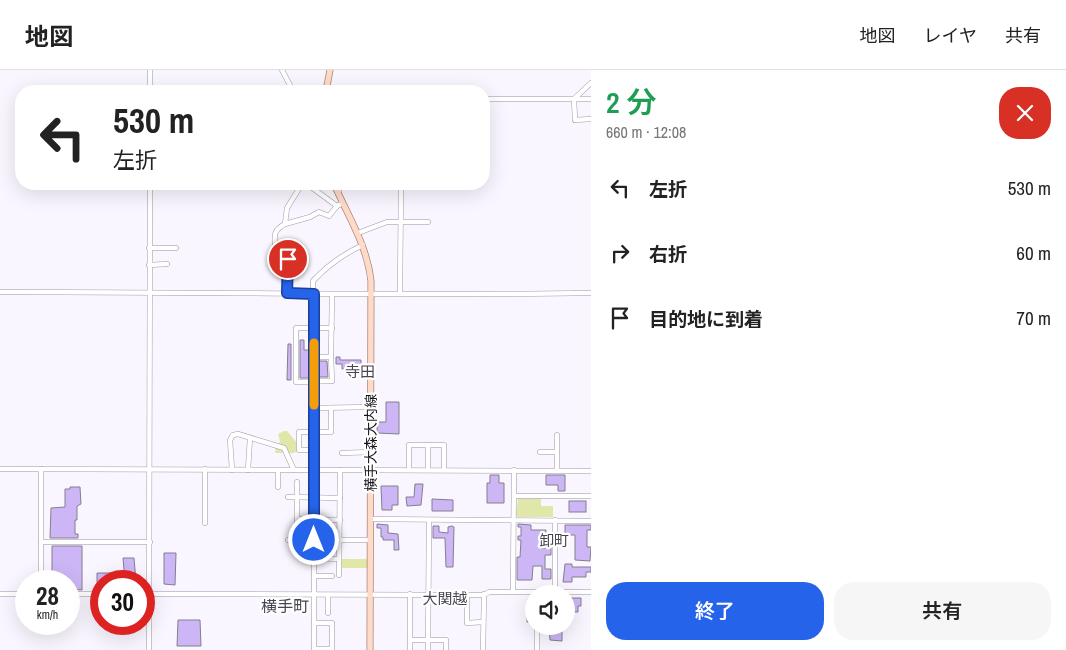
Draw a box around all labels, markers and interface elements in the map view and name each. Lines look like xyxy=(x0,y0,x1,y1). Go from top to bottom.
text: 地図 xyxy=(25,20,73,52)
text: 地図 xyxy=(860,23,896,48)
text: レイヤ xyxy=(924,23,977,48)
text: 共有 xyxy=(1005,23,1041,48)
text: 2 分 xyxy=(606,82,657,122)
button: close xyxy=(999,87,1051,139)
text: 530 m xyxy=(113,97,194,144)
icon: left xyxy=(30,105,95,170)
text: 660 m · 12:08 xyxy=(606,121,686,143)
text: 左折 xyxy=(113,145,157,175)
icon: left xyxy=(606,174,634,202)
text: 530 m xyxy=(1008,175,1051,201)
text: 左折 xyxy=(649,176,687,202)
pin xyxy=(267,238,309,280)
icon: right xyxy=(606,239,634,267)
text: 60 m xyxy=(1016,240,1051,266)
text: 右折 xyxy=(649,241,687,267)
icon: arrive xyxy=(274,245,302,273)
icon: arrive xyxy=(606,304,634,332)
text: 70 m xyxy=(1016,305,1051,331)
text: 目的地に到着 xyxy=(649,306,763,332)
district label: 寺田 xyxy=(345,361,375,382)
street label: 横手大森大内線 xyxy=(362,394,380,492)
position arrow xyxy=(287,513,339,565)
district label: 卸町 xyxy=(539,530,569,551)
speed limit sign: 30 xyxy=(90,570,155,635)
text: 28 xyxy=(36,579,59,613)
button: 終了 xyxy=(606,582,824,640)
button: 共有 xyxy=(834,582,1051,640)
map controls xyxy=(525,585,575,635)
button: sound xyxy=(525,585,575,635)
district label: 大関越 xyxy=(422,588,468,609)
district label: 横手町 xyxy=(261,595,309,617)
text: km/h xyxy=(37,607,58,623)

